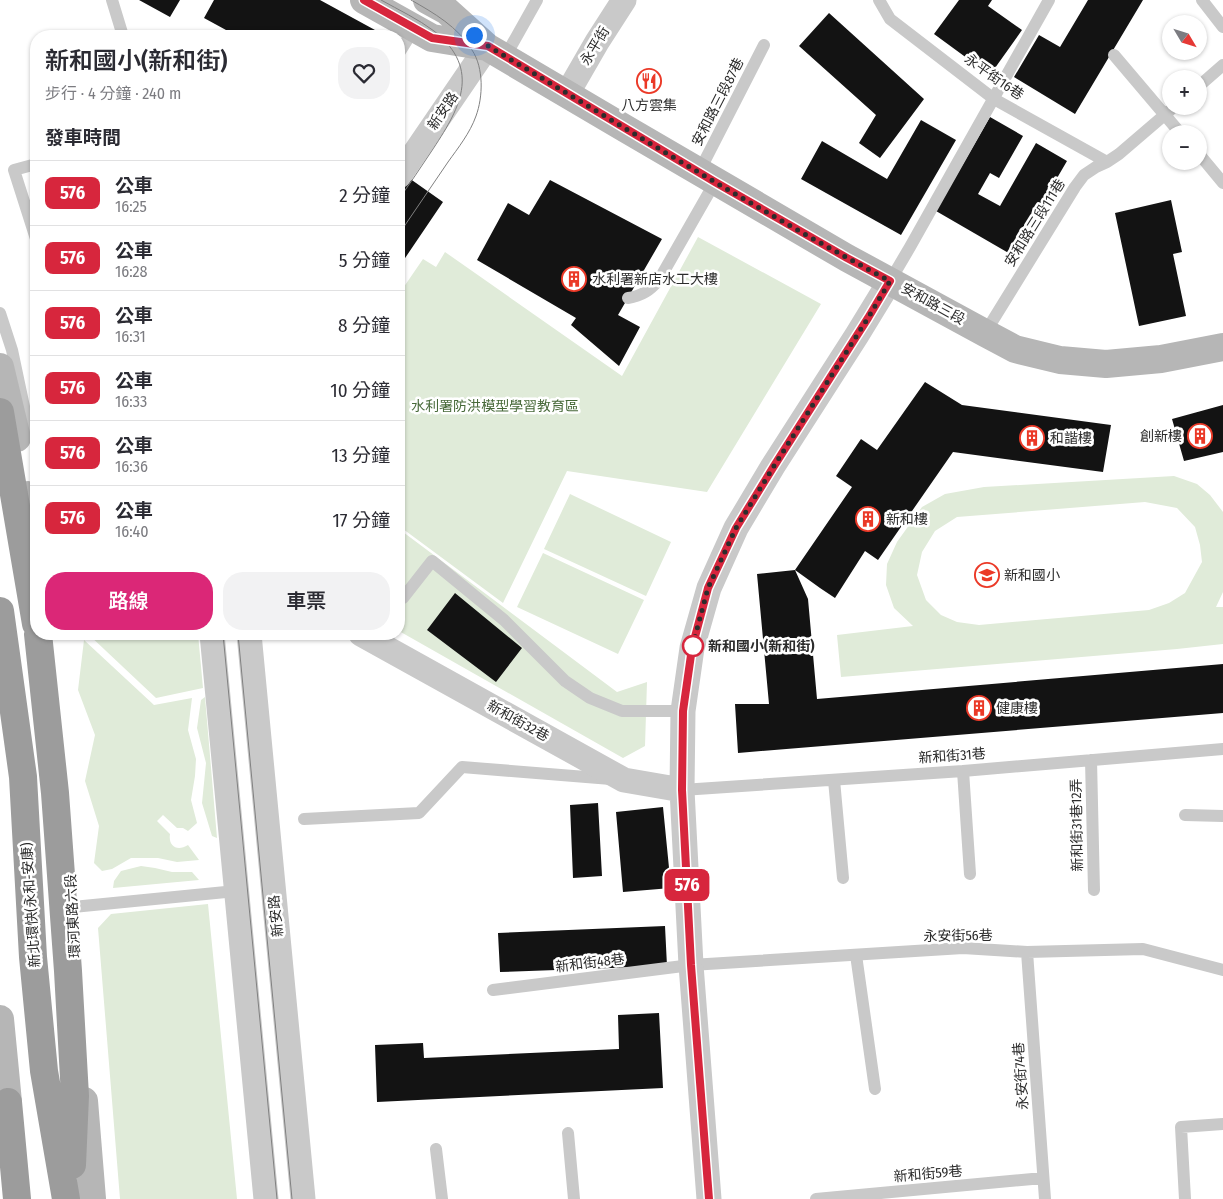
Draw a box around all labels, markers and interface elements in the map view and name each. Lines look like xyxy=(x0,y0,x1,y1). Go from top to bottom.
north arrow xyxy=(1162,15,1208,60)
map controls xyxy=(1162,15,1207,170)
your location xyxy=(462,23,487,48)
street label: 永平街 xyxy=(577,24,613,68)
text: 新和國小(新和街) xyxy=(45,47,227,75)
button: heart xyxy=(338,47,390,99)
street label: 永平街16巷 xyxy=(961,50,1027,104)
street label: 安和路三段87巷 xyxy=(689,55,747,149)
restaurant icon: 八方雲集 xyxy=(636,68,662,94)
button: + xyxy=(1162,70,1207,115)
text: 步行 · 4 分鐘 · 240 m xyxy=(45,84,181,103)
street label: 新安路 xyxy=(424,89,462,133)
place label: 八方雲集 xyxy=(621,97,677,114)
button: − xyxy=(1162,125,1207,170)
text: 發車時間 xyxy=(45,126,121,149)
text: 公車 xyxy=(115,174,153,197)
street label: 安和路三段111巷 xyxy=(1001,176,1069,270)
text: 576 xyxy=(60,182,85,204)
text: 2 分鐘 xyxy=(339,184,390,207)
text: 16:25 xyxy=(115,197,147,216)
text: 公車 xyxy=(115,239,153,262)
text: 576 xyxy=(60,247,85,269)
text: 5 分鐘 xyxy=(339,249,390,272)
text: 16:28 xyxy=(115,262,148,281)
building icon: 水利署新店水工大樓 xyxy=(561,266,587,292)
place label: 水利署新店水工大樓 xyxy=(592,271,718,288)
street label: 安和路三段 xyxy=(898,280,968,328)
text: 公車 xyxy=(115,304,153,327)
text: 576 xyxy=(60,312,85,334)
text: 8 分鐘 xyxy=(338,314,390,337)
text: 16:31 xyxy=(115,327,146,346)
text: 公車 xyxy=(115,369,153,392)
text: 576 xyxy=(60,377,85,399)
text: 10 分鐘 xyxy=(330,379,390,402)
text: 16:33 xyxy=(115,392,147,411)
park label: 水利署防洪模型學習教育區 xyxy=(411,398,579,415)
building icon: 創新樓 xyxy=(1187,423,1213,449)
building icon: 和諧樓 xyxy=(1019,425,1045,451)
place label: 創新樓 xyxy=(1140,428,1182,445)
place label: 和諧樓 xyxy=(1050,430,1092,447)
text: 公車 xyxy=(115,434,153,457)
text: 576 xyxy=(60,442,85,464)
text: 13 分鐘 xyxy=(332,444,390,467)
text: 16:36 xyxy=(115,457,148,476)
text: 公車 xyxy=(115,499,153,522)
building icon: 新和樓 xyxy=(855,506,881,532)
text: 576 xyxy=(60,507,85,529)
text: 17 分鐘 xyxy=(332,509,390,532)
place label: 新和樓 xyxy=(886,511,928,528)
text: 16:40 xyxy=(115,522,149,541)
school or university icon: 新和國小 xyxy=(974,562,1000,588)
place label: 新和國小 xyxy=(1004,567,1060,584)
button: 路線 xyxy=(45,572,213,630)
button: 車票 xyxy=(223,572,390,630)
marker: 新和國小(新和街) xyxy=(682,635,704,657)
place label: 新和國小(新和街) xyxy=(708,638,814,655)
building icon: 健康樓 xyxy=(966,695,992,721)
street label: 新和街32巷 xyxy=(484,697,552,745)
place label: 健康樓 xyxy=(996,700,1038,717)
street label: 新和街31巷 xyxy=(918,745,986,767)
street label: 新和街31巷12弄 xyxy=(1068,778,1086,872)
street label: 新北環快(永和-安康) xyxy=(18,842,44,968)
line badge: 576 xyxy=(658,869,716,901)
street label: 環河東路六段 xyxy=(62,874,84,958)
text: 576 xyxy=(674,874,700,896)
street label: 新安路 xyxy=(265,894,287,938)
street label: 永安街56巷 xyxy=(923,927,993,945)
street label: 新和街48巷 xyxy=(554,950,626,976)
street label: 永安街74巷 xyxy=(1010,1041,1032,1111)
street label: 新和街59巷 xyxy=(893,1163,963,1185)

